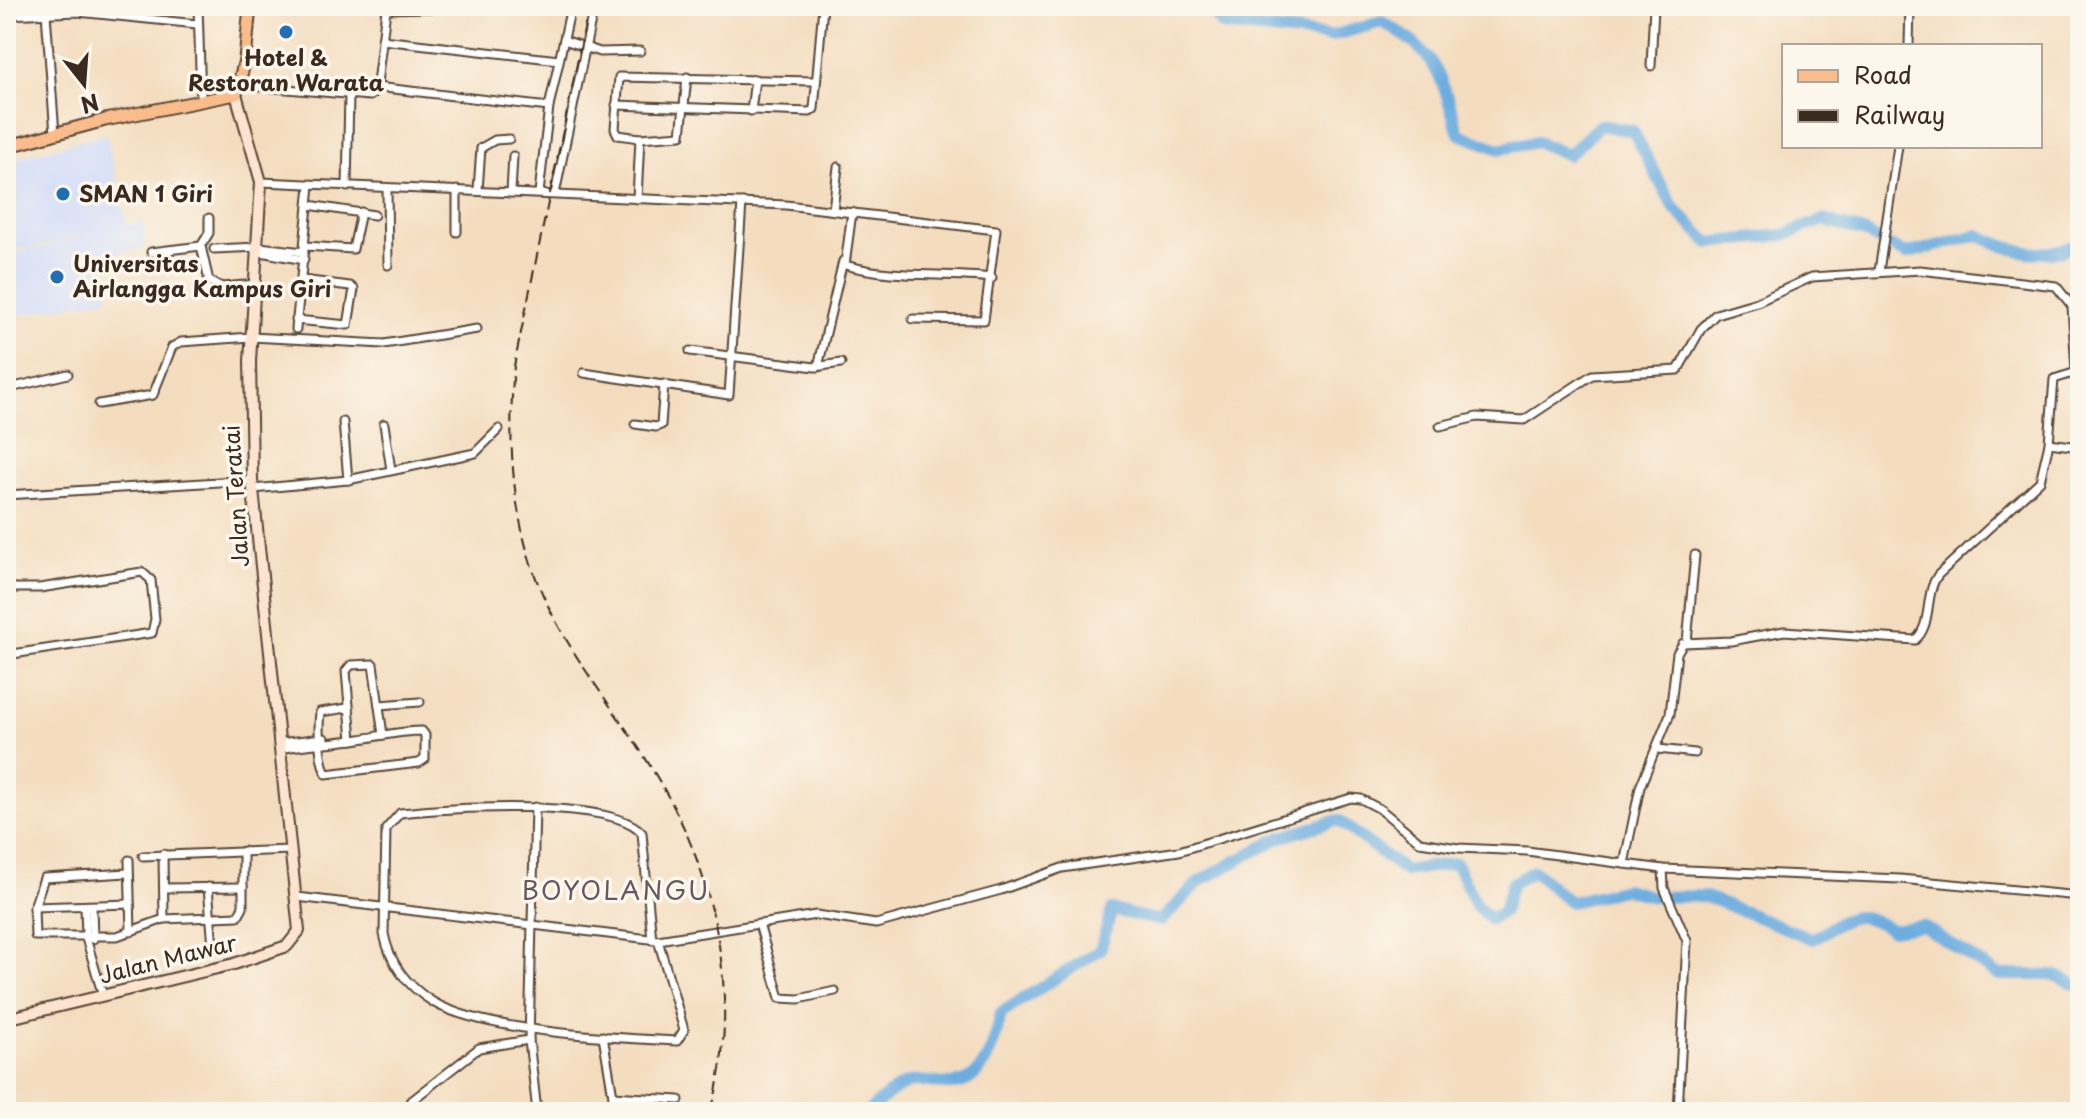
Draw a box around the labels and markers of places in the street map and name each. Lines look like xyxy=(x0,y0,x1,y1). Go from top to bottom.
marker: Hotel & Restoran Warata xyxy=(277,23,295,41)
place label: Hotel & Restoran Warata xyxy=(188,40,385,98)
place label: SMAN 1 Giri xyxy=(79,176,213,209)
marker: SMAN 1 Giri xyxy=(54,185,72,203)
place label: Universitas Airlangga Kampus Giri xyxy=(73,246,331,304)
marker: Universitas Airlangga Kampus Giri xyxy=(48,268,66,286)

